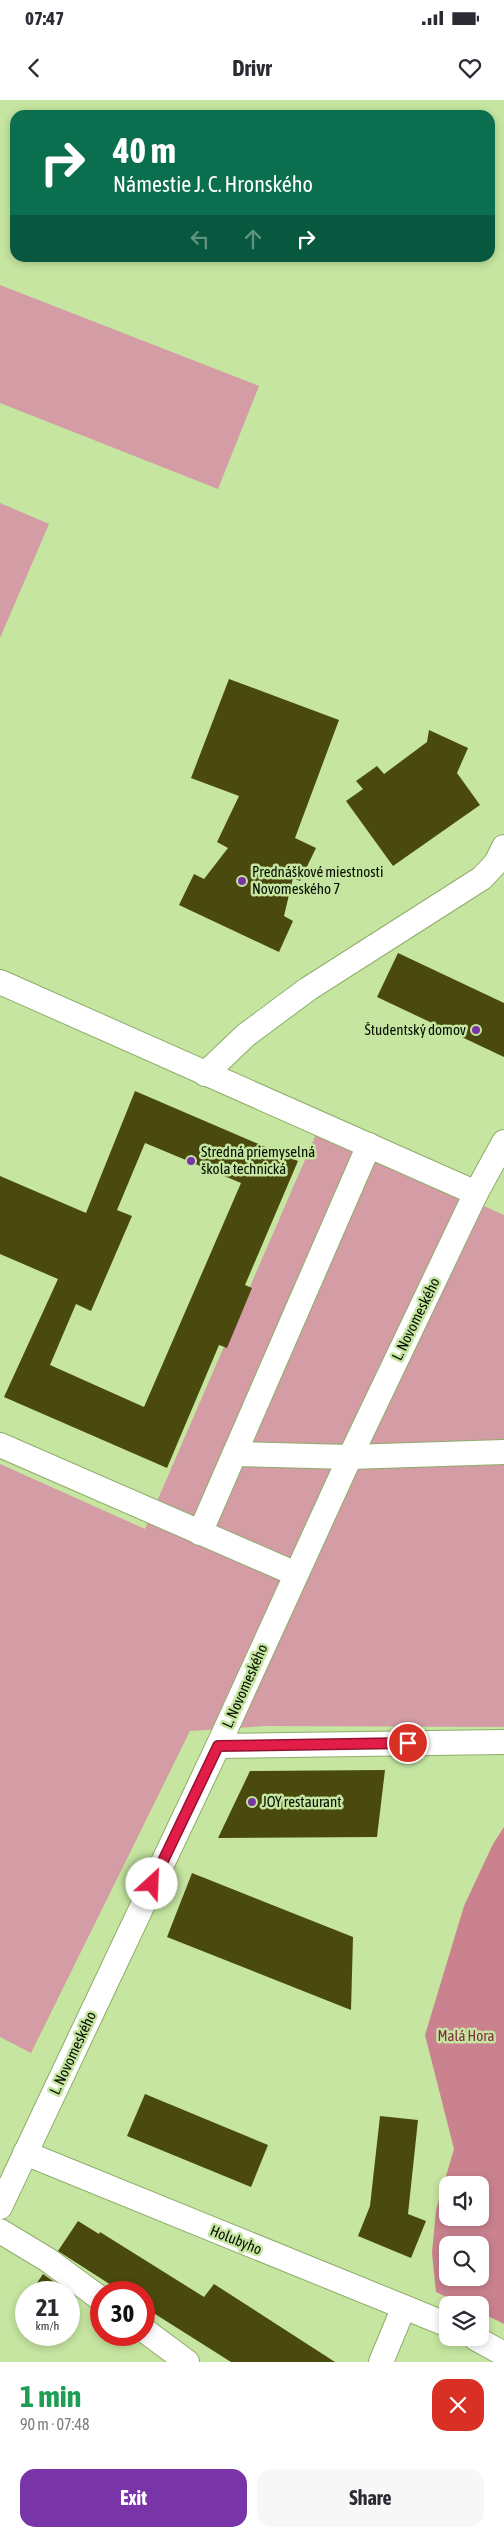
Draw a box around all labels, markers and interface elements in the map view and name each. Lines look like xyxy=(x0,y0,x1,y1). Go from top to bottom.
text: 07:47 xyxy=(25,7,64,29)
icon: back xyxy=(20,54,48,82)
icon: heart xyxy=(456,54,484,82)
text: Drivr xyxy=(232,55,272,81)
icon: right xyxy=(30,130,95,195)
text: 40 m xyxy=(113,130,176,170)
text: Námestie J. C. Hronského xyxy=(113,171,313,197)
icon: left xyxy=(186,225,214,253)
icon: ahead xyxy=(239,225,267,253)
icon: right xyxy=(292,225,320,253)
place label: Prednáškové miestnosti Novomeského 7 xyxy=(252,863,383,897)
marker: Prednáškové miestnosti Novomeského 7 xyxy=(236,875,248,887)
place label: Študentský domov xyxy=(364,1021,466,1038)
marker: Študentský domov xyxy=(470,1024,482,1036)
place label: Stredná priemyselná škola technická xyxy=(201,1143,315,1177)
marker: Stredná priemyselná škola technická xyxy=(185,1155,197,1167)
street label: L. Novomeského xyxy=(388,1275,443,1363)
street label: L. Novomeského xyxy=(219,1641,271,1730)
pin xyxy=(387,1722,429,1764)
icon: arrive xyxy=(394,1729,422,1757)
place label: JOY restaurant xyxy=(262,1793,342,1810)
marker: JOY restaurant xyxy=(246,1796,258,1808)
position arrow xyxy=(125,1857,177,1909)
street label: L. Novomeského xyxy=(46,2009,99,2097)
park label: Malá Hora xyxy=(438,2027,494,2044)
map controls xyxy=(439,2176,489,2346)
button: sound xyxy=(439,2176,489,2226)
street label: Holubyho xyxy=(208,2221,265,2258)
button: search xyxy=(439,2236,489,2286)
speed limit sign: 30 xyxy=(90,2281,155,2346)
text: 21 xyxy=(36,2293,59,2321)
button: layers xyxy=(439,2296,489,2346)
text: km/h xyxy=(36,2319,59,2333)
text: 1 min xyxy=(20,2379,81,2413)
button: close xyxy=(432,2379,484,2431)
text: 90 m · 07:48 xyxy=(20,2415,90,2433)
button: Exit xyxy=(20,2469,247,2527)
button: Share xyxy=(257,2469,484,2527)

